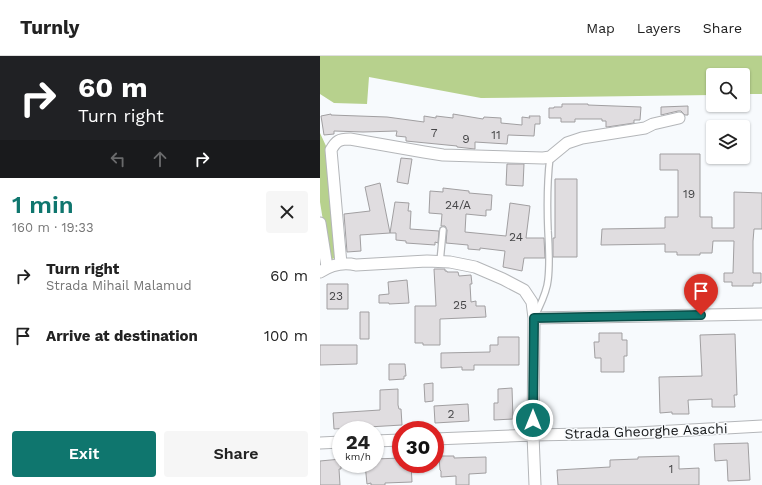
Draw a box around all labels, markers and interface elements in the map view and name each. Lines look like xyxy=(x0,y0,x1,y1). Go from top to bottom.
text: Turnly xyxy=(20,16,80,39)
text: Map xyxy=(586,20,615,36)
text: Layers xyxy=(637,20,681,36)
text: Share xyxy=(703,20,742,36)
map controls xyxy=(706,68,750,164)
button: search xyxy=(706,68,750,112)
text: 60 m xyxy=(78,71,148,104)
icon: right xyxy=(12,72,64,124)
text: Turn right xyxy=(78,105,164,126)
button: layers xyxy=(706,120,750,164)
house number: 7 xyxy=(431,126,438,140)
house number: 11 xyxy=(491,128,501,142)
house number: 9 xyxy=(462,132,470,146)
icon: left xyxy=(107,148,129,170)
icon: ahead xyxy=(149,148,171,170)
icon: right xyxy=(191,148,213,170)
house number: 19 xyxy=(683,187,695,201)
text: 1 min xyxy=(12,191,74,219)
button: close xyxy=(266,191,308,233)
house number: 24/A xyxy=(445,198,471,212)
text: 160 m · 19:33 xyxy=(12,220,94,235)
house number: 24 xyxy=(509,230,523,244)
text: Turn right xyxy=(46,260,119,278)
icon: right xyxy=(12,265,34,287)
text: 60 m xyxy=(270,267,308,285)
pin xyxy=(684,274,718,315)
text: Strada Mihail Malamud xyxy=(46,278,192,293)
icon: arrive xyxy=(690,280,712,302)
house number: 23 xyxy=(329,289,343,303)
house number: 25 xyxy=(453,298,467,312)
icon: arrive xyxy=(12,325,34,347)
text: Arrive at destination xyxy=(46,327,198,345)
text: 100 m xyxy=(264,327,308,345)
position arrow xyxy=(512,399,554,441)
house number: 2 xyxy=(448,407,455,421)
street label: Strada Gheorghe Asachi xyxy=(564,420,728,442)
speed limit sign: 30 xyxy=(392,421,444,473)
text: 24 xyxy=(346,430,370,454)
button: Exit xyxy=(12,431,156,477)
button: Share xyxy=(164,431,308,477)
text: km/h xyxy=(345,451,371,462)
house number: 1 xyxy=(669,462,673,476)

